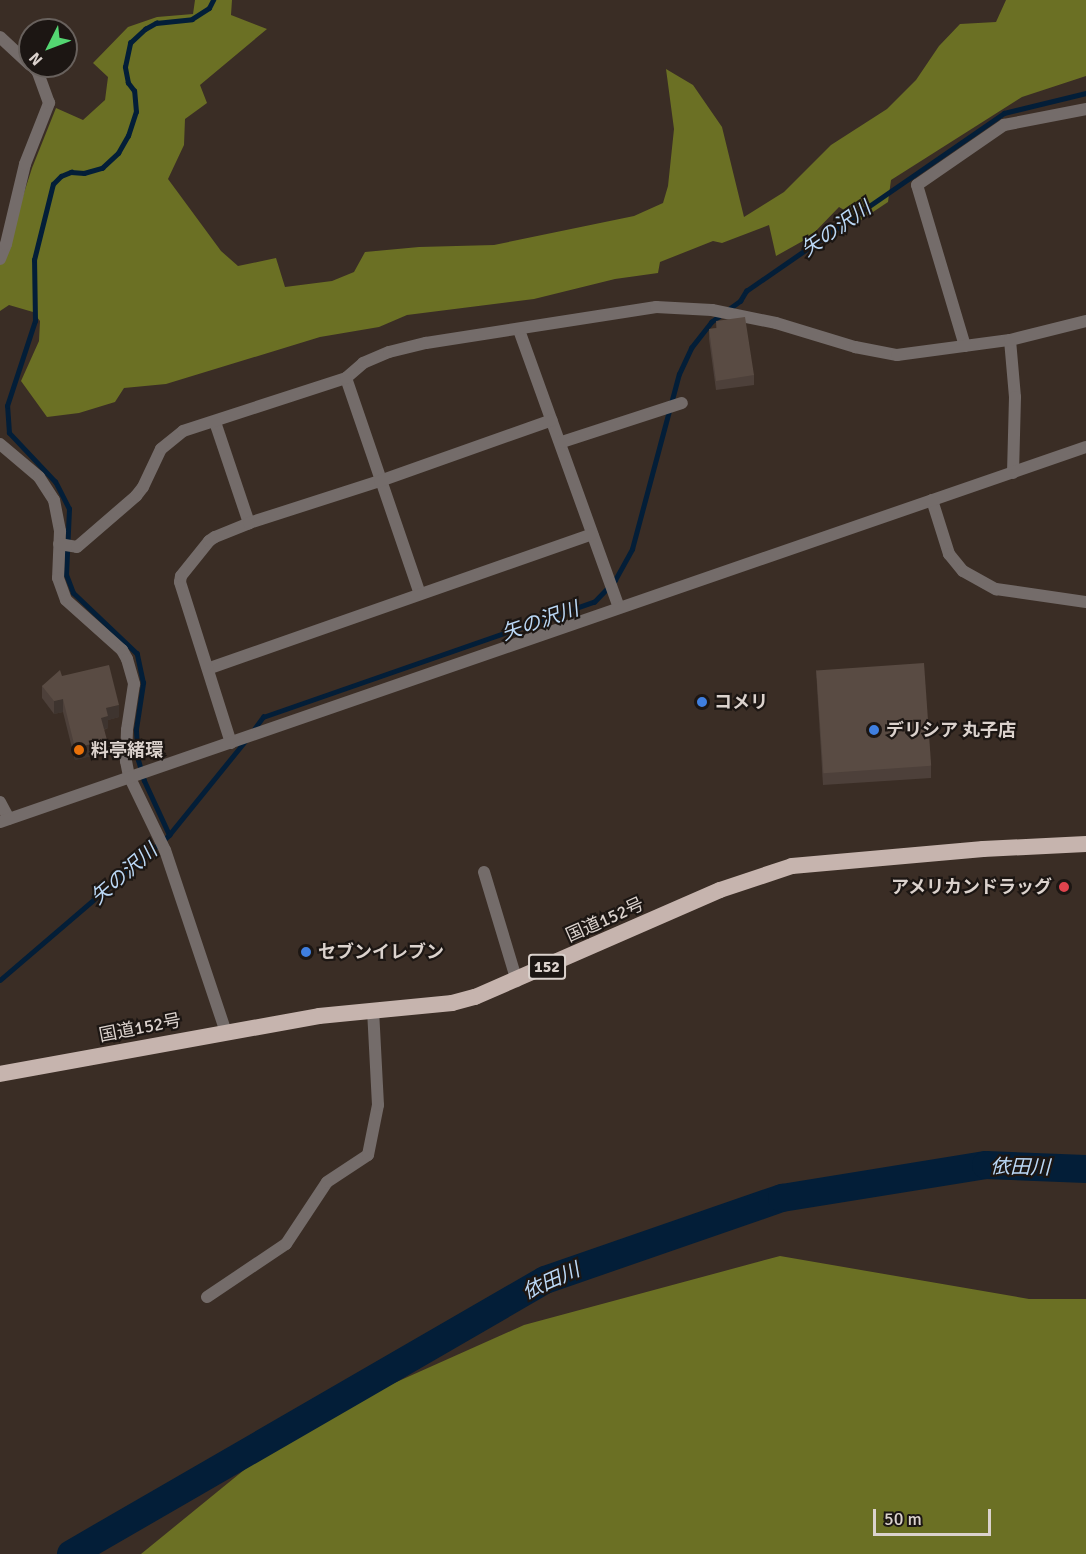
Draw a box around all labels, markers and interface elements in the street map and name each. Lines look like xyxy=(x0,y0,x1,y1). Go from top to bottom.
north arrow xyxy=(18,18,78,78)
text: N xyxy=(25,48,47,70)
water label: 矢の沢川 xyxy=(796,196,876,262)
water label: 矢の沢川 xyxy=(498,597,582,645)
place label: コメリ xyxy=(714,691,768,713)
marker: コメリ xyxy=(695,695,709,709)
place label: デリシア 丸子店 xyxy=(886,719,1016,741)
marker: デリシア 丸子店 xyxy=(867,723,881,737)
place label: 料亭緒環 xyxy=(91,739,163,761)
marker: 料亭緒環 xyxy=(72,743,86,757)
water label: 矢の沢川 xyxy=(86,839,162,909)
place label: アメリカンドラッグ xyxy=(890,876,1052,898)
marker: アメリカンドラッグ xyxy=(1057,880,1071,894)
street label: 国道152号 xyxy=(563,893,647,947)
place label: セブンイレブン xyxy=(318,941,444,963)
marker: セブンイレブン xyxy=(299,945,313,959)
road number: 152 xyxy=(528,954,566,980)
street label: 国道152号 xyxy=(97,1009,183,1047)
water label: 依田川 xyxy=(990,1154,1050,1180)
water label: 依田川 xyxy=(519,1258,583,1304)
scale bar xyxy=(876,1497,994,1535)
text: 50 m xyxy=(884,1508,922,1530)

